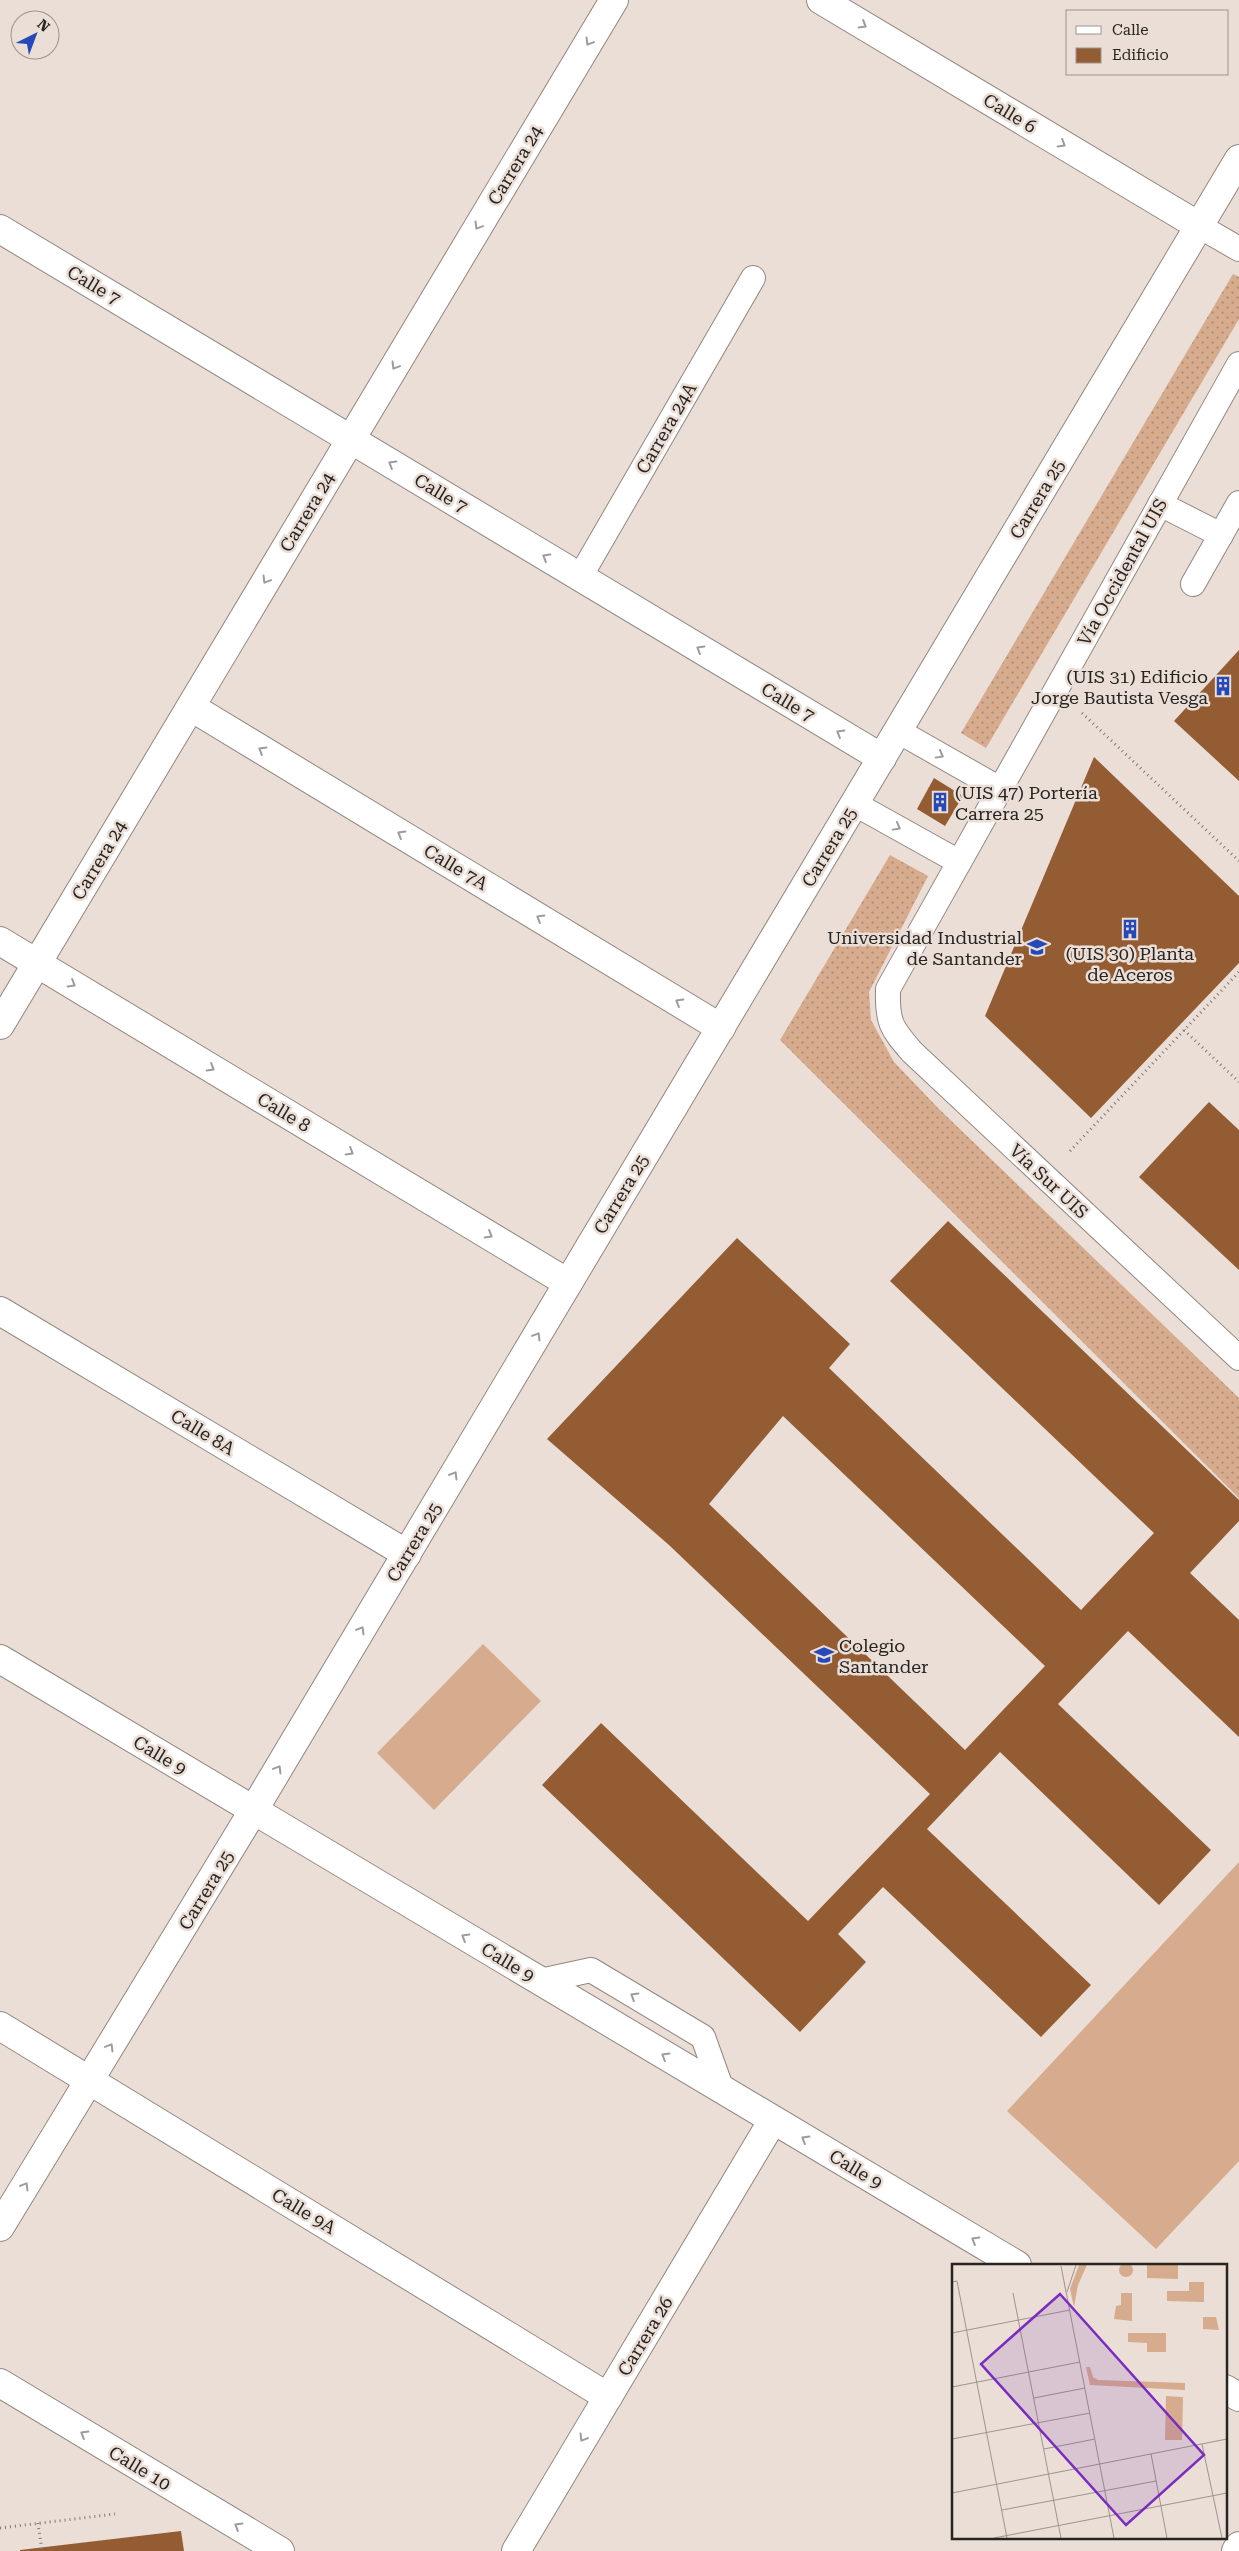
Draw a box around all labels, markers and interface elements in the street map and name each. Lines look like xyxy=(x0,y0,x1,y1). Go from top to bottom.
north arrow xyxy=(10,10,60,60)
legend xyxy=(1066,10,1229,75)
text: N xyxy=(34,16,53,35)
one-way arrow xyxy=(857,19,866,29)
text: Calle xyxy=(1112,21,1148,39)
one-way arrow xyxy=(585,36,595,45)
text: Edificio xyxy=(1112,46,1169,64)
street label: Calle 6 xyxy=(980,89,1040,137)
street label: Carrera 24 xyxy=(483,122,547,208)
one-way arrow xyxy=(1057,138,1066,148)
one-way arrow xyxy=(475,221,485,230)
street label: Calle 7 xyxy=(64,261,124,309)
one-way arrow xyxy=(391,360,401,369)
street label: Carrera 24A xyxy=(632,378,701,477)
street label: Carrera 25 xyxy=(1005,456,1069,542)
one-way arrow xyxy=(388,460,397,470)
street label: Carrera 24 xyxy=(275,469,339,555)
street label: Calle 7 xyxy=(411,469,471,517)
street label: Vía Occidental UIS xyxy=(1073,495,1171,649)
one-way arrow xyxy=(543,553,552,563)
one-way arrow xyxy=(263,575,273,584)
one-way arrow xyxy=(697,646,706,656)
place label: (UIS 31) Edificio Jorge Bautista Vesga xyxy=(1031,666,1208,708)
building icon: (UIS 31) Edificio Jorge Bautista Vesga xyxy=(1212,675,1234,697)
street label: Calle 7 xyxy=(758,678,818,726)
one-way arrow xyxy=(836,729,845,739)
one-way arrow xyxy=(258,746,267,756)
one-way arrow xyxy=(935,749,944,759)
place label: (UIS 47) Portería Carrera 25 xyxy=(955,782,1098,824)
building icon: (UIS 47) Portería Carrera 25 xyxy=(929,791,951,813)
street label: Carrera 25 xyxy=(797,804,861,890)
street label: Carrera 24 xyxy=(67,817,131,903)
one-way arrow xyxy=(892,821,901,831)
one-way arrow xyxy=(397,831,406,840)
street label: Calle 7A xyxy=(420,840,492,894)
one-way arrow xyxy=(536,915,545,925)
building icon: (UIS 30) Planta de Aceros xyxy=(1119,918,1141,940)
place label: Universidad Industrial de Santander xyxy=(827,927,1022,969)
school or university icon: Universidad Industrial de Santander xyxy=(1026,936,1048,958)
place label: (UIS 30) Planta de Aceros xyxy=(1066,943,1194,985)
one-way arrow xyxy=(66,977,75,987)
one-way arrow xyxy=(675,999,684,1009)
one-way arrow xyxy=(205,1061,214,1071)
street label: Calle 8 xyxy=(254,1088,314,1136)
street label: Vía Sur UIS xyxy=(1005,1139,1093,1223)
one-way arrow xyxy=(345,1145,354,1155)
street label: Carrera 25 xyxy=(589,1151,653,1237)
one-way arrow xyxy=(484,1229,493,1239)
one-way arrow xyxy=(530,1332,540,1341)
street label: Calle 8A xyxy=(167,1405,239,1459)
one-way arrow xyxy=(447,1472,457,1481)
street label: Carrera 25 xyxy=(382,1499,446,1585)
one-way arrow xyxy=(355,1626,365,1635)
place label: Colegio Santander xyxy=(839,1635,928,1677)
school or university icon: Colegio Santander xyxy=(813,1644,835,1666)
street label: Calle 9 xyxy=(130,1731,190,1779)
one-way arrow xyxy=(271,1766,281,1775)
street label: Carrera 25 xyxy=(174,1847,238,1933)
one-way arrow xyxy=(462,1933,471,1943)
street label: Calle 9 xyxy=(478,1938,538,1986)
one-way arrow xyxy=(631,1992,640,2002)
one-way arrow xyxy=(103,2043,113,2052)
one-way arrow xyxy=(662,2052,671,2062)
one-way arrow xyxy=(801,2136,810,2146)
street label: Calle 9 xyxy=(826,2145,886,2193)
one-way arrow xyxy=(19,2182,29,2191)
street label: Calle 9A xyxy=(268,2184,340,2238)
one-way arrow xyxy=(971,2236,980,2246)
inset map xyxy=(952,2264,1226,2538)
street label: Carrera 26 xyxy=(613,2293,677,2379)
one-way arrow xyxy=(80,2430,89,2440)
one-way arrow xyxy=(580,2433,590,2442)
street label: Calle 10 xyxy=(105,2441,175,2495)
one-way arrow xyxy=(235,2523,244,2533)

